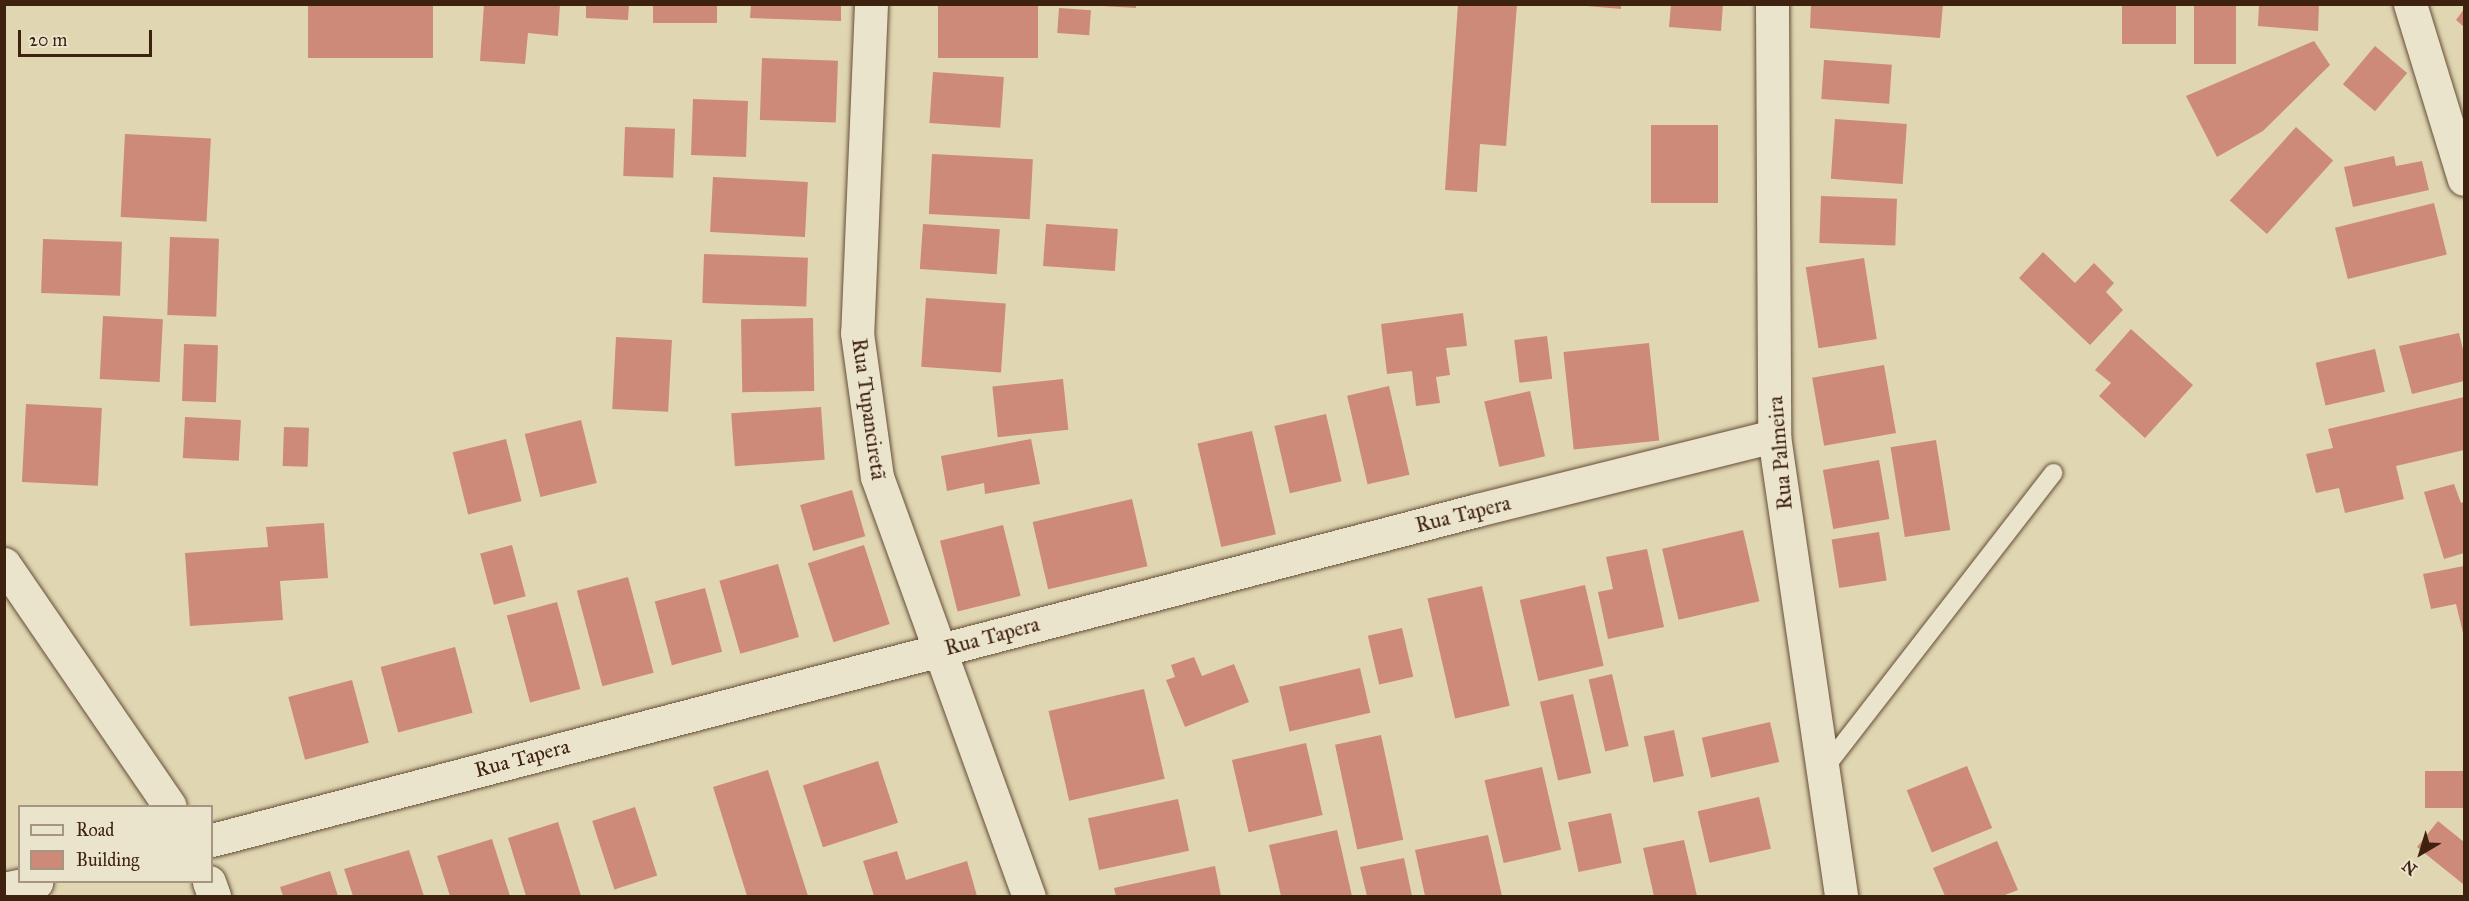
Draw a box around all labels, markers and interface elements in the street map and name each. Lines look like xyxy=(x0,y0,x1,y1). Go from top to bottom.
scale bar xyxy=(21,18,154,56)
text: 20 m xyxy=(29,29,67,51)
street label: Rua Tupanciretã xyxy=(847,337,891,481)
street label: Rua Palmeira xyxy=(1762,395,1798,511)
street label: Rua Tapera xyxy=(1413,490,1513,538)
street label: Rua Tapera xyxy=(942,611,1042,661)
street label: Rua Tapera xyxy=(472,733,572,783)
legend xyxy=(18,805,213,883)
text: Road xyxy=(76,819,114,841)
north arrow xyxy=(2391,823,2451,883)
text: Building xyxy=(76,849,139,871)
text: N xyxy=(2398,856,2421,879)

